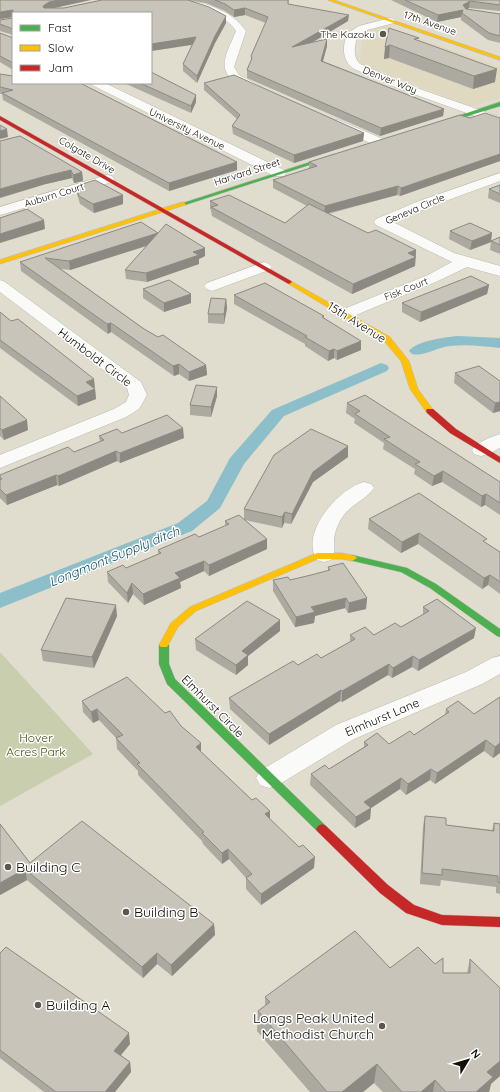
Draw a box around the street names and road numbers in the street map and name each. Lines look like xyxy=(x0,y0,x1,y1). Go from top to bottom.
street label: 17th Avenue xyxy=(402,8,458,38)
street label: Denver Way xyxy=(361,63,419,97)
street label: University Avenue xyxy=(147,105,227,153)
street label: Colgate Drive xyxy=(57,134,118,177)
street label: Harvard Street xyxy=(212,155,282,189)
street label: Auburn Court xyxy=(23,180,86,210)
street label: Geneva Circle xyxy=(383,191,447,227)
street label: Fisk Court xyxy=(382,274,430,304)
street label: 15th Avenue xyxy=(325,298,389,346)
street label: Humboldt Circle xyxy=(55,324,135,390)
street label: Elmhurst Circle xyxy=(179,672,248,741)
street label: Elmhurst Lane xyxy=(343,695,422,739)

